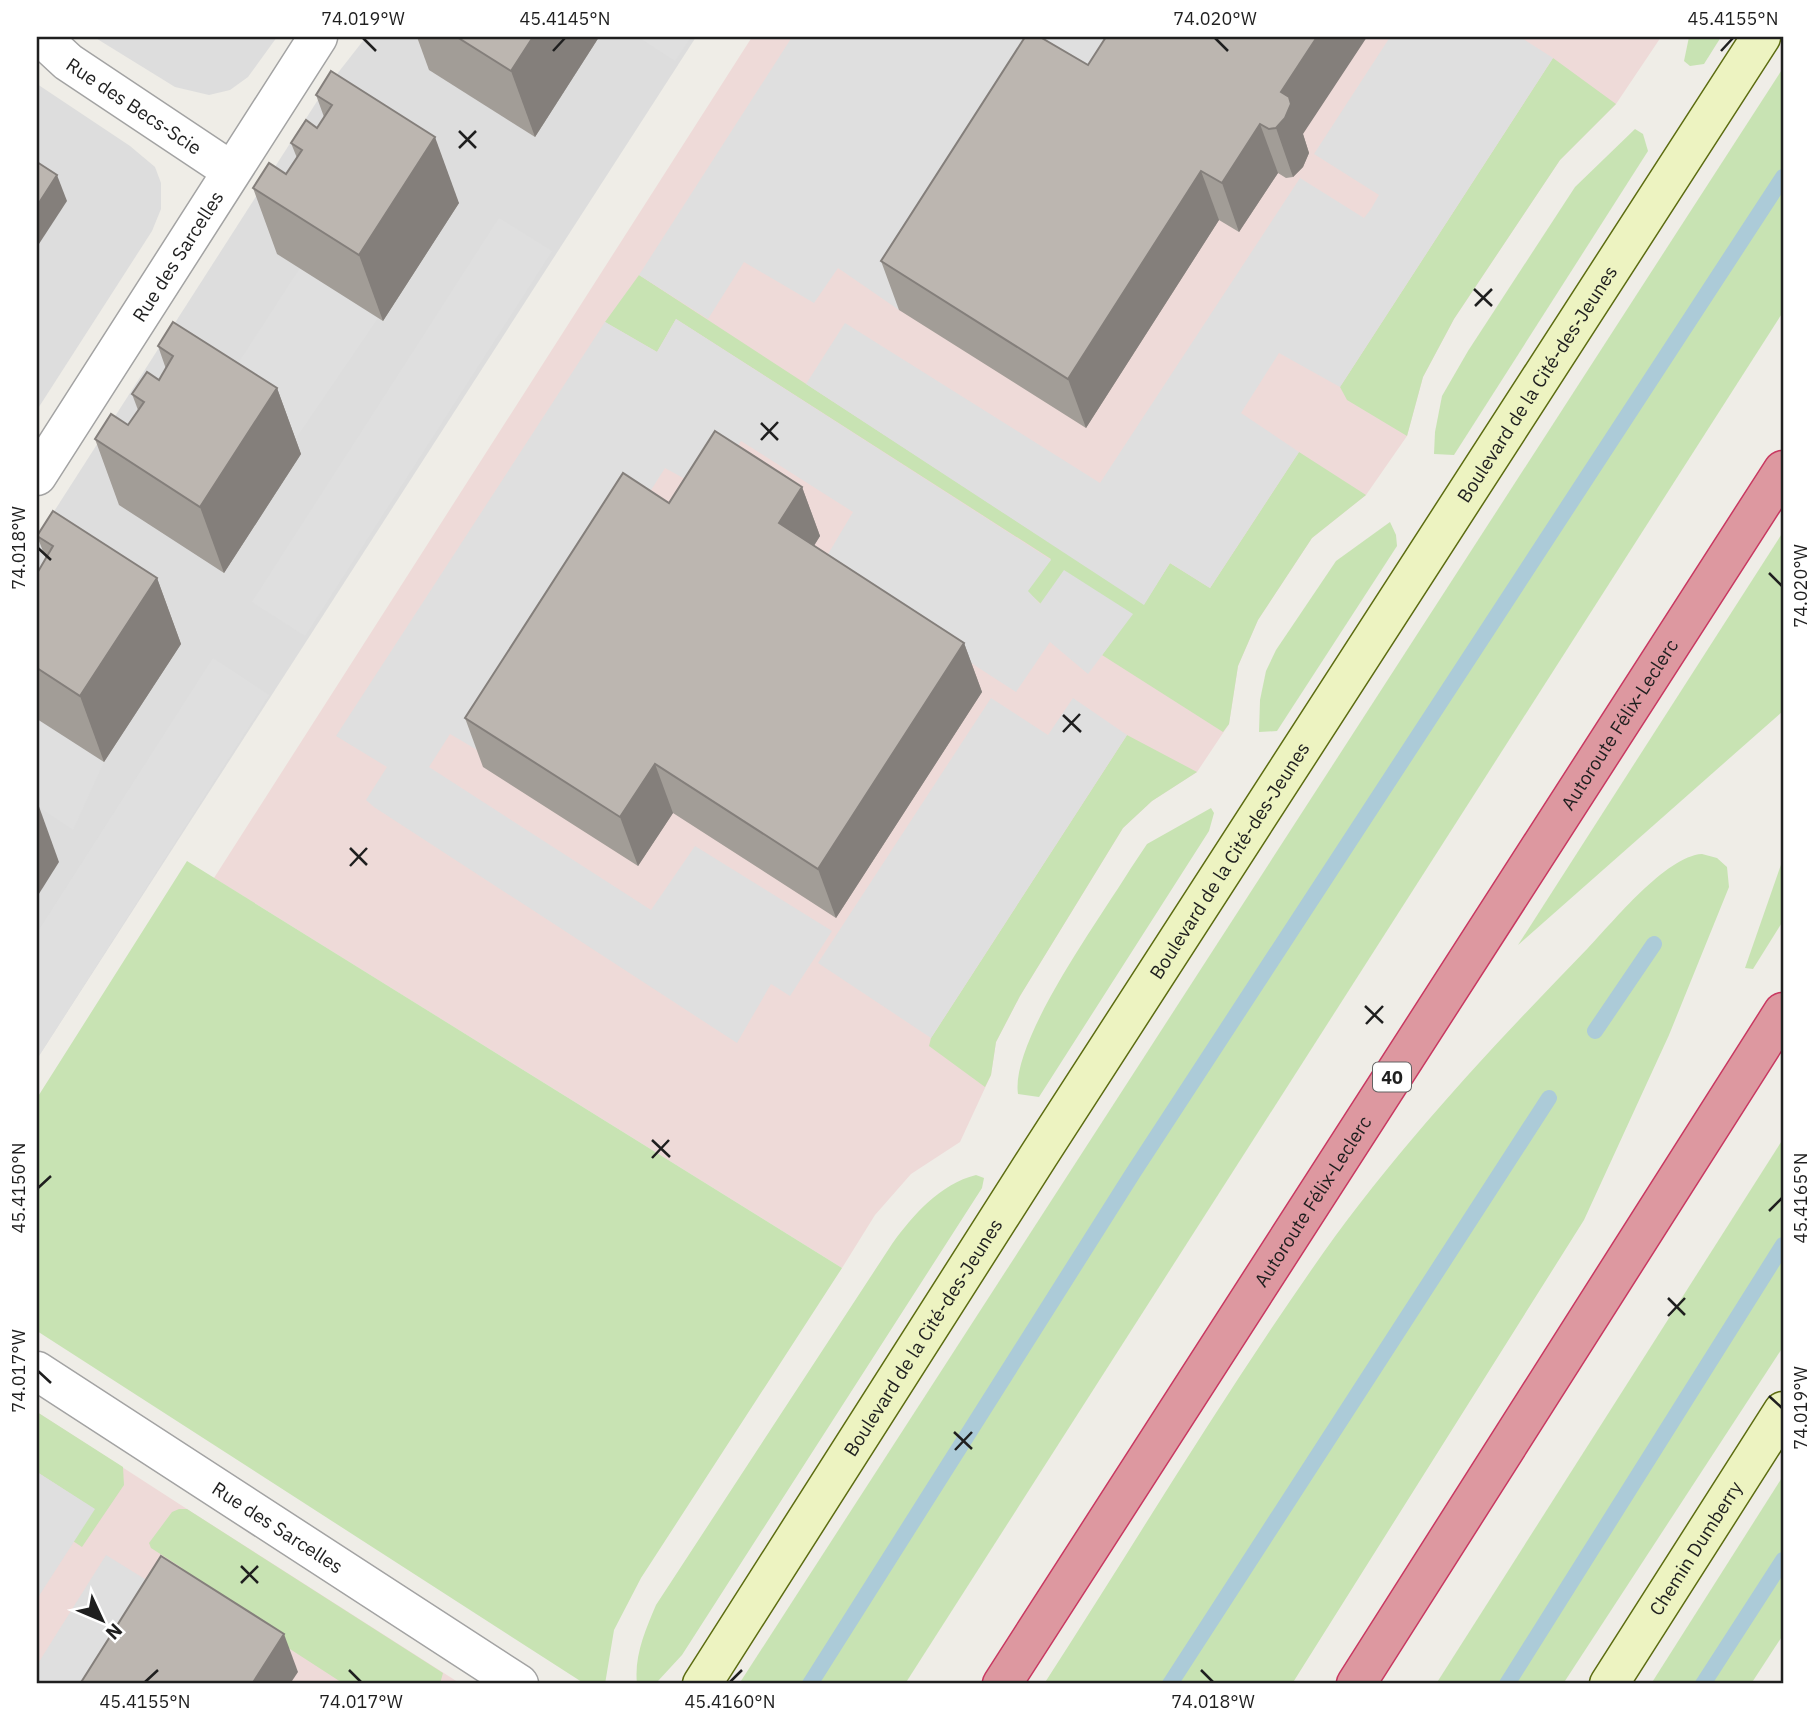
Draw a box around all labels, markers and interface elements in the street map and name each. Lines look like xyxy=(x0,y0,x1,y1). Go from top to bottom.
text: 74.019°W xyxy=(321,7,405,30)
text: 45.4145°N xyxy=(520,7,610,30)
text: 74.020°W xyxy=(1173,7,1257,30)
text: 45.4155°N xyxy=(1688,7,1778,30)
street label: Rue des Becs-Scie xyxy=(62,52,206,160)
street label: Rue des Sarcelles xyxy=(127,186,229,326)
street label: Boulevard de la Cité-des-Jeunes xyxy=(1452,261,1622,507)
text: 74.018°W xyxy=(7,506,30,590)
text: 74.020°W xyxy=(1789,544,1812,628)
street label: Autoroute Félix-Leclerc xyxy=(1556,634,1683,814)
street label: Boulevard de la Cité-des-Jeunes xyxy=(1144,737,1315,983)
road number: 40 xyxy=(1373,1062,1411,1092)
street label: Autoroute Félix-Leclerc xyxy=(1249,1111,1377,1291)
text: 45.4150°N xyxy=(7,1143,30,1233)
text: 45.4165°N xyxy=(1789,1153,1812,1243)
street label: Boulevard de la Cité-des-Jeunes xyxy=(838,1214,1007,1461)
text: 74.017°W xyxy=(7,1329,30,1413)
text: 74.019°W xyxy=(1789,1366,1812,1450)
street label: Rue des Sarcelles xyxy=(208,1476,348,1579)
street label: Chemin Dumberry xyxy=(1644,1476,1748,1620)
north arrow xyxy=(66,1584,136,1654)
text: N xyxy=(101,1619,128,1645)
text: 45.4155°N xyxy=(100,1690,190,1713)
text: 74.017°W xyxy=(319,1690,403,1713)
text: 45.4160°N xyxy=(685,1690,775,1713)
text: 74.018°W xyxy=(1171,1690,1255,1713)

